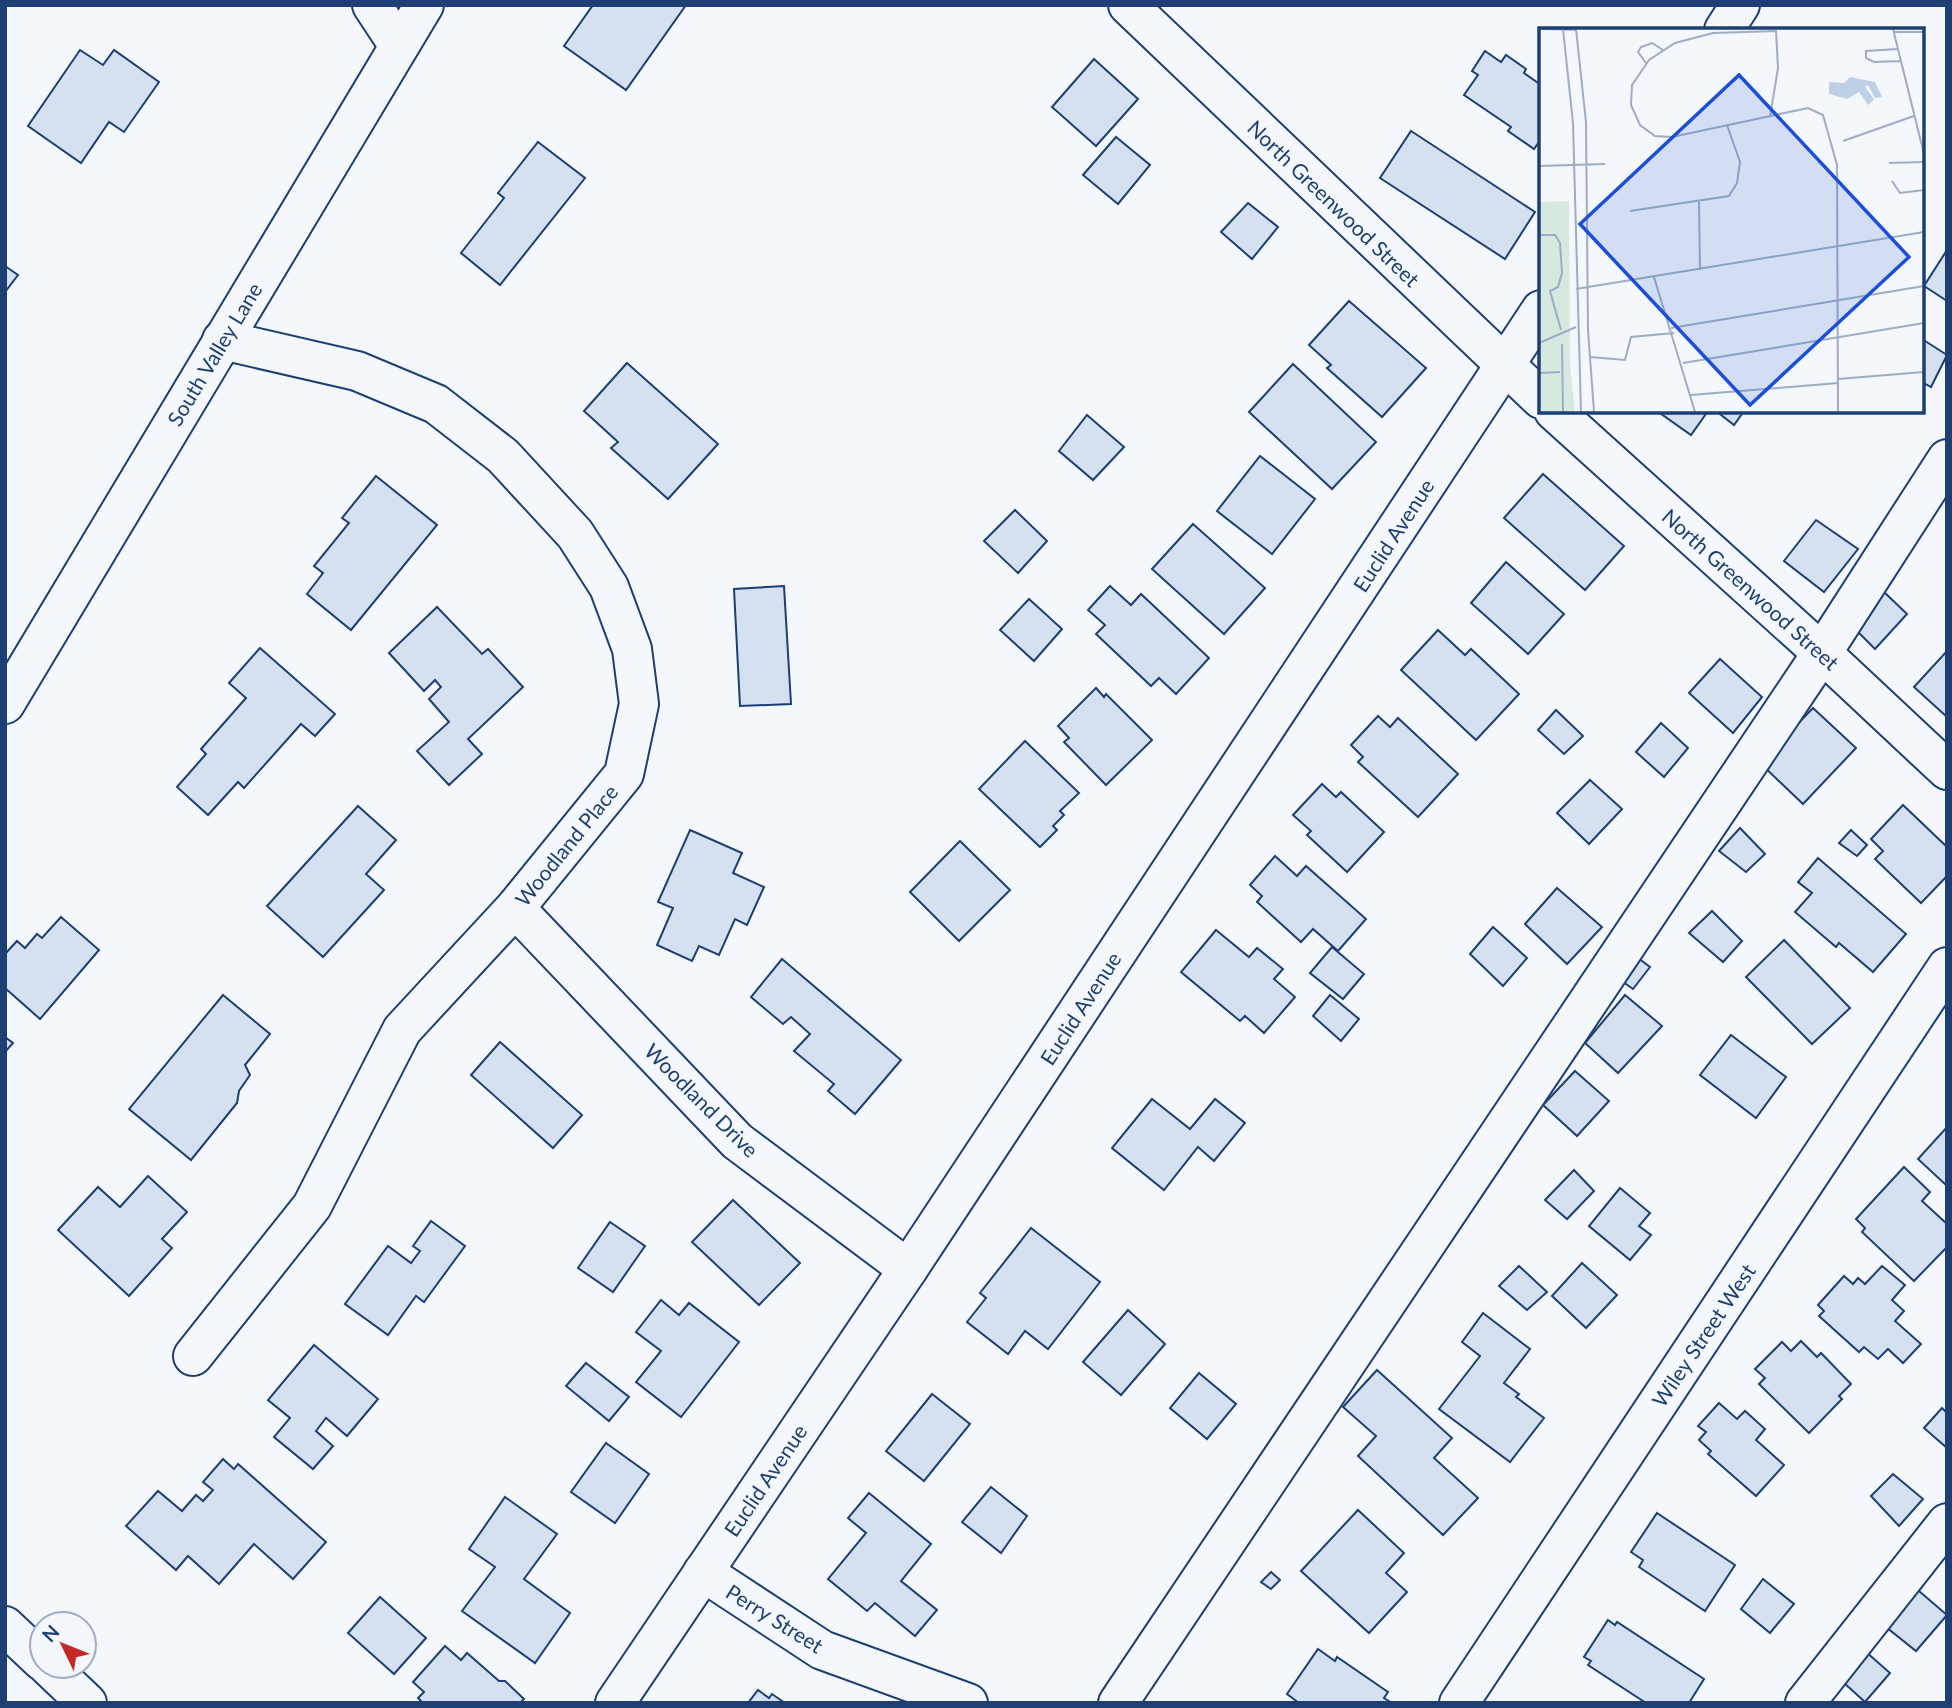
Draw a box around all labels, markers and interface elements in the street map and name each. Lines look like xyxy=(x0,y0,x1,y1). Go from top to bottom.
inset map xyxy=(1539,28,1924,413)
street label: North Greenwood Street xyxy=(1243,115,1425,292)
street label: South Valley Lane xyxy=(161,278,267,430)
street label: Euclid Avenue xyxy=(1347,474,1439,596)
street label: North Greenwood Street xyxy=(1658,503,1845,675)
street label: Woodland Place xyxy=(509,779,623,911)
street label: Euclid Avenue xyxy=(1034,947,1126,1069)
street label: Woodland Drive xyxy=(640,1038,764,1162)
street label: Wiley Street West xyxy=(1646,1258,1760,1411)
street label: Euclid Avenue xyxy=(718,1419,812,1541)
street label: Perry Street xyxy=(722,1578,828,1658)
north arrow xyxy=(28,1610,98,1680)
text: N xyxy=(37,1620,64,1646)

